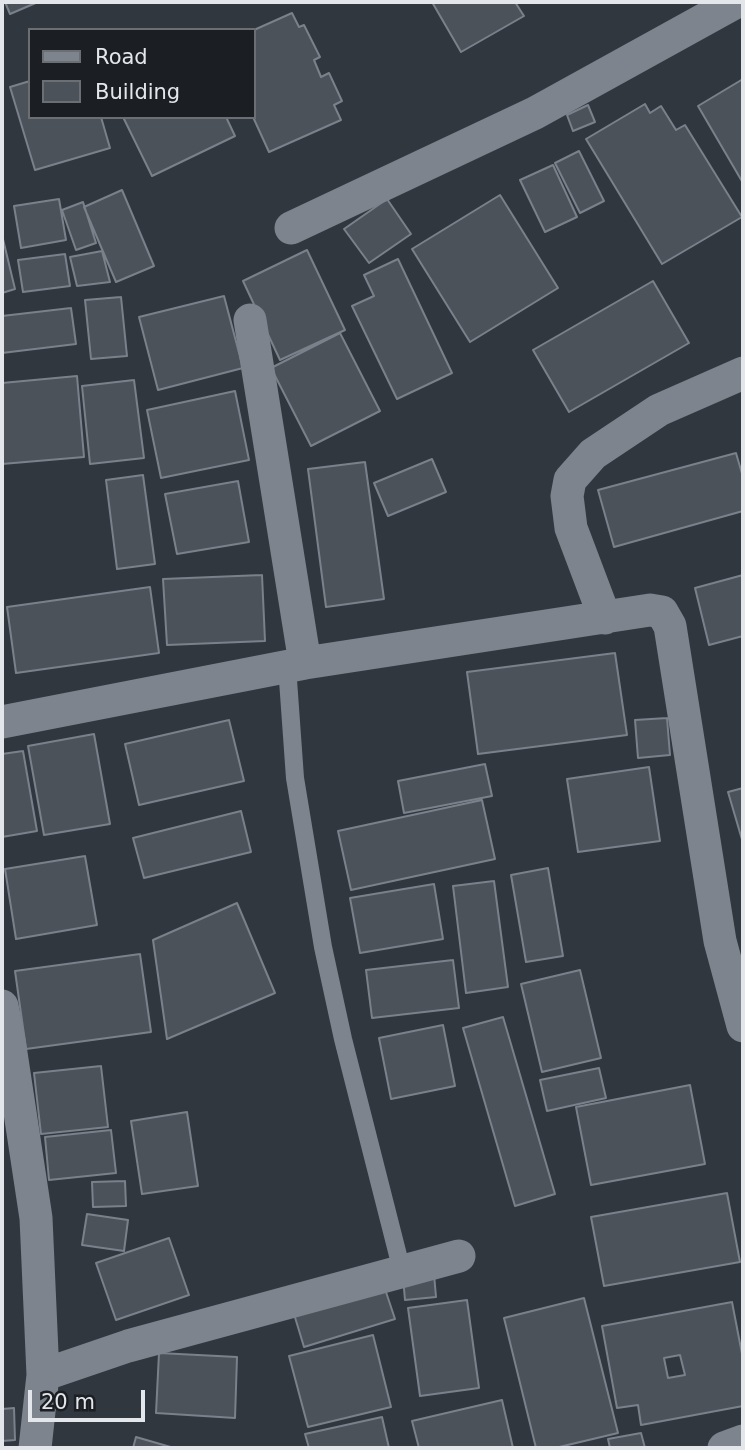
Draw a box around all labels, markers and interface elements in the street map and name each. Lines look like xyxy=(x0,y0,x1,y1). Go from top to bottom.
legend xyxy=(28,28,256,119)
text: Road xyxy=(95,45,148,69)
text: Building xyxy=(95,80,180,104)
scale bar xyxy=(32,1376,149,1420)
text: 20 m xyxy=(41,1390,95,1414)

